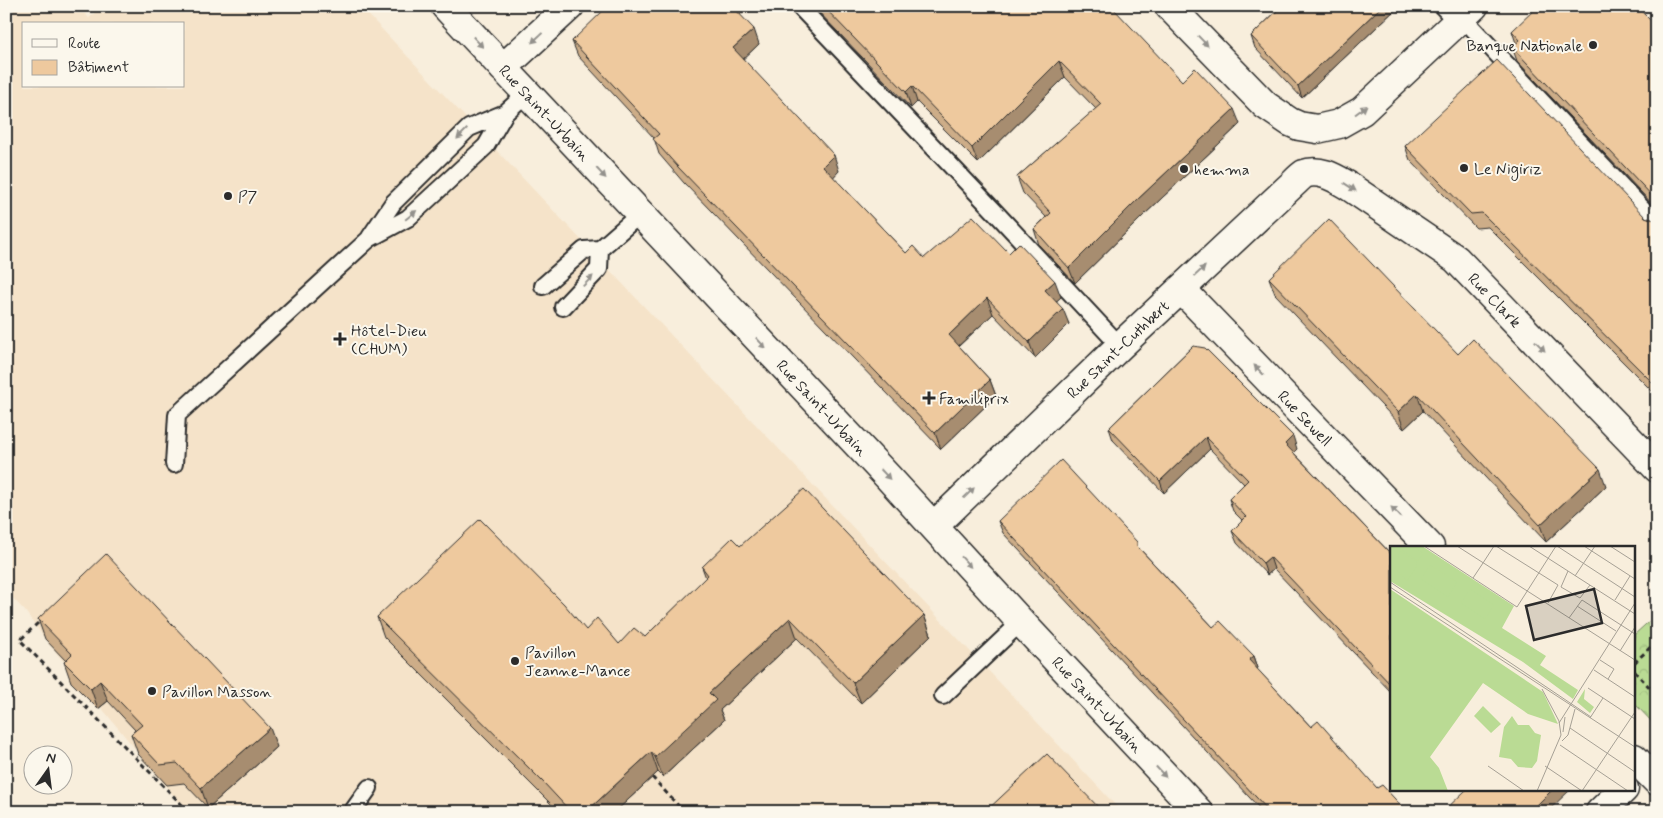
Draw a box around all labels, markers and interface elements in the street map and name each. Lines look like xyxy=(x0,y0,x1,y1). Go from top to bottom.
legend xyxy=(22,22,185,88)
one-way arrow xyxy=(531,32,543,44)
text: Route xyxy=(68,34,101,54)
one-way arrow xyxy=(472,35,484,47)
one-way arrow xyxy=(1197,35,1209,47)
place label: Banque Nationale xyxy=(1466,36,1583,57)
marker: Banque Nationale xyxy=(1587,39,1599,51)
text: Bâtiment xyxy=(68,58,129,78)
street label: Rue Saint-Urbain xyxy=(494,61,595,166)
one-way arrow xyxy=(1354,105,1367,116)
one-way arrow xyxy=(456,128,468,140)
place label: Le Nigiriz xyxy=(1474,159,1542,181)
place label: hemma xyxy=(1194,160,1250,181)
marker: Le Nigiriz xyxy=(1458,162,1470,174)
marker: hemma xyxy=(1178,163,1190,175)
one-way arrow xyxy=(595,166,607,178)
one-way arrow xyxy=(1343,182,1356,192)
place label: P7 xyxy=(238,187,258,208)
marker: P7 xyxy=(222,190,234,202)
one-way arrow xyxy=(404,209,417,220)
one-way arrow xyxy=(1194,265,1206,277)
street label: Rue Clark xyxy=(1463,269,1525,333)
one-way arrow xyxy=(582,275,594,287)
street label: Rue Saint-Cuthbert xyxy=(1063,296,1174,404)
place label: Hôtel-Dieu (CHUM) xyxy=(351,321,427,360)
marker: Hôtel-Dieu (CHUM) xyxy=(333,332,347,346)
one-way arrow xyxy=(755,336,767,348)
one-way arrow xyxy=(1534,340,1546,352)
street label: Rue Saint-Urbain xyxy=(771,356,872,461)
one-way arrow xyxy=(1253,364,1265,376)
street label: Rue Sewell xyxy=(1272,386,1336,451)
place label: Familiprix xyxy=(939,389,1009,410)
marker: Familiprix xyxy=(923,392,935,404)
one-way arrow xyxy=(879,467,891,479)
one-way arrow xyxy=(963,487,975,499)
one-way arrow xyxy=(1390,506,1402,518)
inset map xyxy=(1390,546,1636,790)
one-way arrow xyxy=(960,556,972,568)
place label: Pavillon Jeanne-Mance xyxy=(525,643,630,682)
street label: Rue Saint-Urbain xyxy=(1047,653,1147,758)
marker: Pavillon Jeanne-Mance xyxy=(509,655,521,667)
place label: Pavillon Masson xyxy=(162,682,273,703)
marker: Pavillon Masson xyxy=(146,685,158,697)
north arrow xyxy=(22,746,72,796)
text: N xyxy=(44,748,58,768)
one-way arrow xyxy=(1155,766,1167,778)

